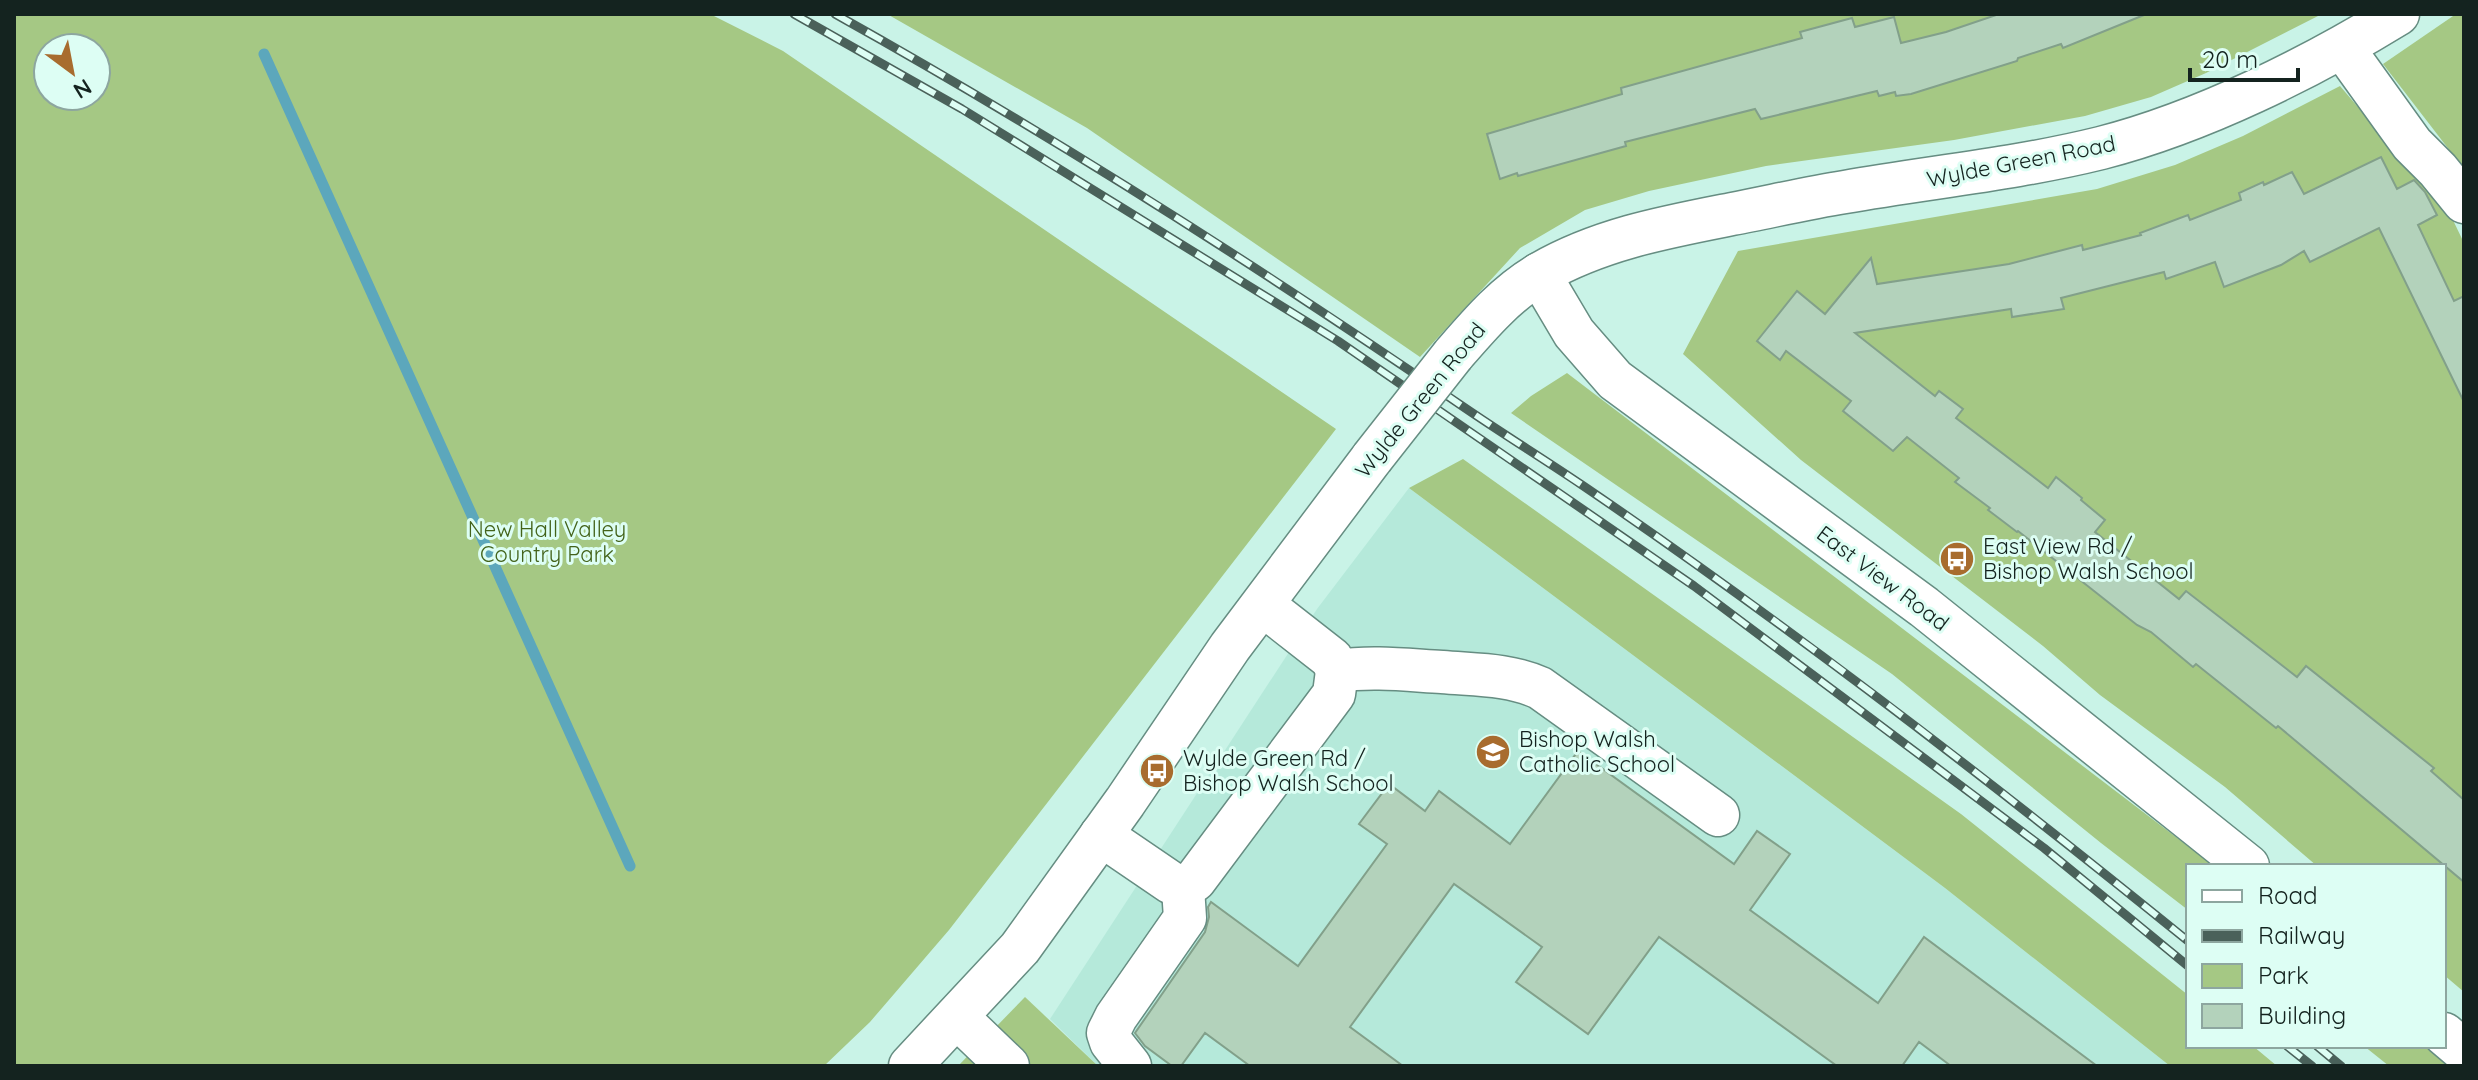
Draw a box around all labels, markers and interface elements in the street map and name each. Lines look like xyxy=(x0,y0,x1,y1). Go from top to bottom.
north arrow xyxy=(32,32,112,112)
scale bar xyxy=(2190,32,2298,82)
text: 20 m xyxy=(2202,44,2258,74)
text: N xyxy=(68,73,97,105)
street label: Wylde Green Road xyxy=(1924,129,2118,193)
street label: Wylde Green Road xyxy=(1349,317,1491,483)
park label: New Hall Valley Country Park xyxy=(468,515,626,568)
street label: East View Road xyxy=(1811,519,1955,637)
place label: East View Rd / Bishop Walsh School xyxy=(1983,532,2194,585)
bus stop icon: East View Rd / Bishop Walsh School xyxy=(1938,540,1976,578)
place label: Bishop Walsh Catholic School xyxy=(1519,725,1675,778)
school or university icon: Bishop Walsh Catholic School xyxy=(1474,733,1512,771)
place label: Wylde Green Rd / Bishop Walsh School xyxy=(1183,744,1394,797)
bus stop icon: Wylde Green Rd / Bishop Walsh School xyxy=(1138,752,1176,790)
legend xyxy=(2186,864,2446,1048)
text: Road xyxy=(2258,880,2318,910)
text: Railway xyxy=(2258,920,2345,950)
text: Park xyxy=(2258,960,2309,990)
text: Building xyxy=(2258,1000,2346,1030)

